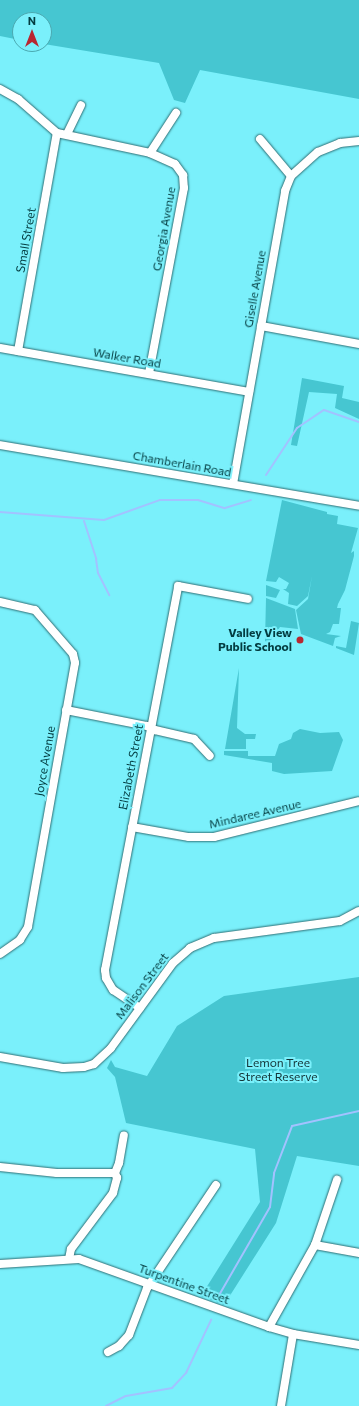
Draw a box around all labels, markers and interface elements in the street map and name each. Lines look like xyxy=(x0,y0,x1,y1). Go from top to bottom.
north arrow xyxy=(12,12,52,52)
text: N xyxy=(28,14,36,27)
street label: Georgia Avenue xyxy=(150,186,178,272)
street label: Small Street xyxy=(13,206,39,274)
street label: Giselle Avenue xyxy=(241,249,269,329)
street label: Walker Road xyxy=(92,345,162,371)
street label: Chamberlain Road xyxy=(132,448,232,480)
place label: Valley View Public School xyxy=(218,626,292,654)
marker: Valley View Public School xyxy=(295,635,305,645)
street label: Elizabeth Street xyxy=(116,723,146,811)
street label: Joyce Avenue xyxy=(32,725,58,797)
street label: Mindaree Avenue xyxy=(207,796,303,832)
street label: Malison Street xyxy=(112,950,172,1022)
park label: Lemon Tree Street Reserve xyxy=(238,1056,318,1084)
street label: Turpentine Street xyxy=(136,1261,232,1307)

